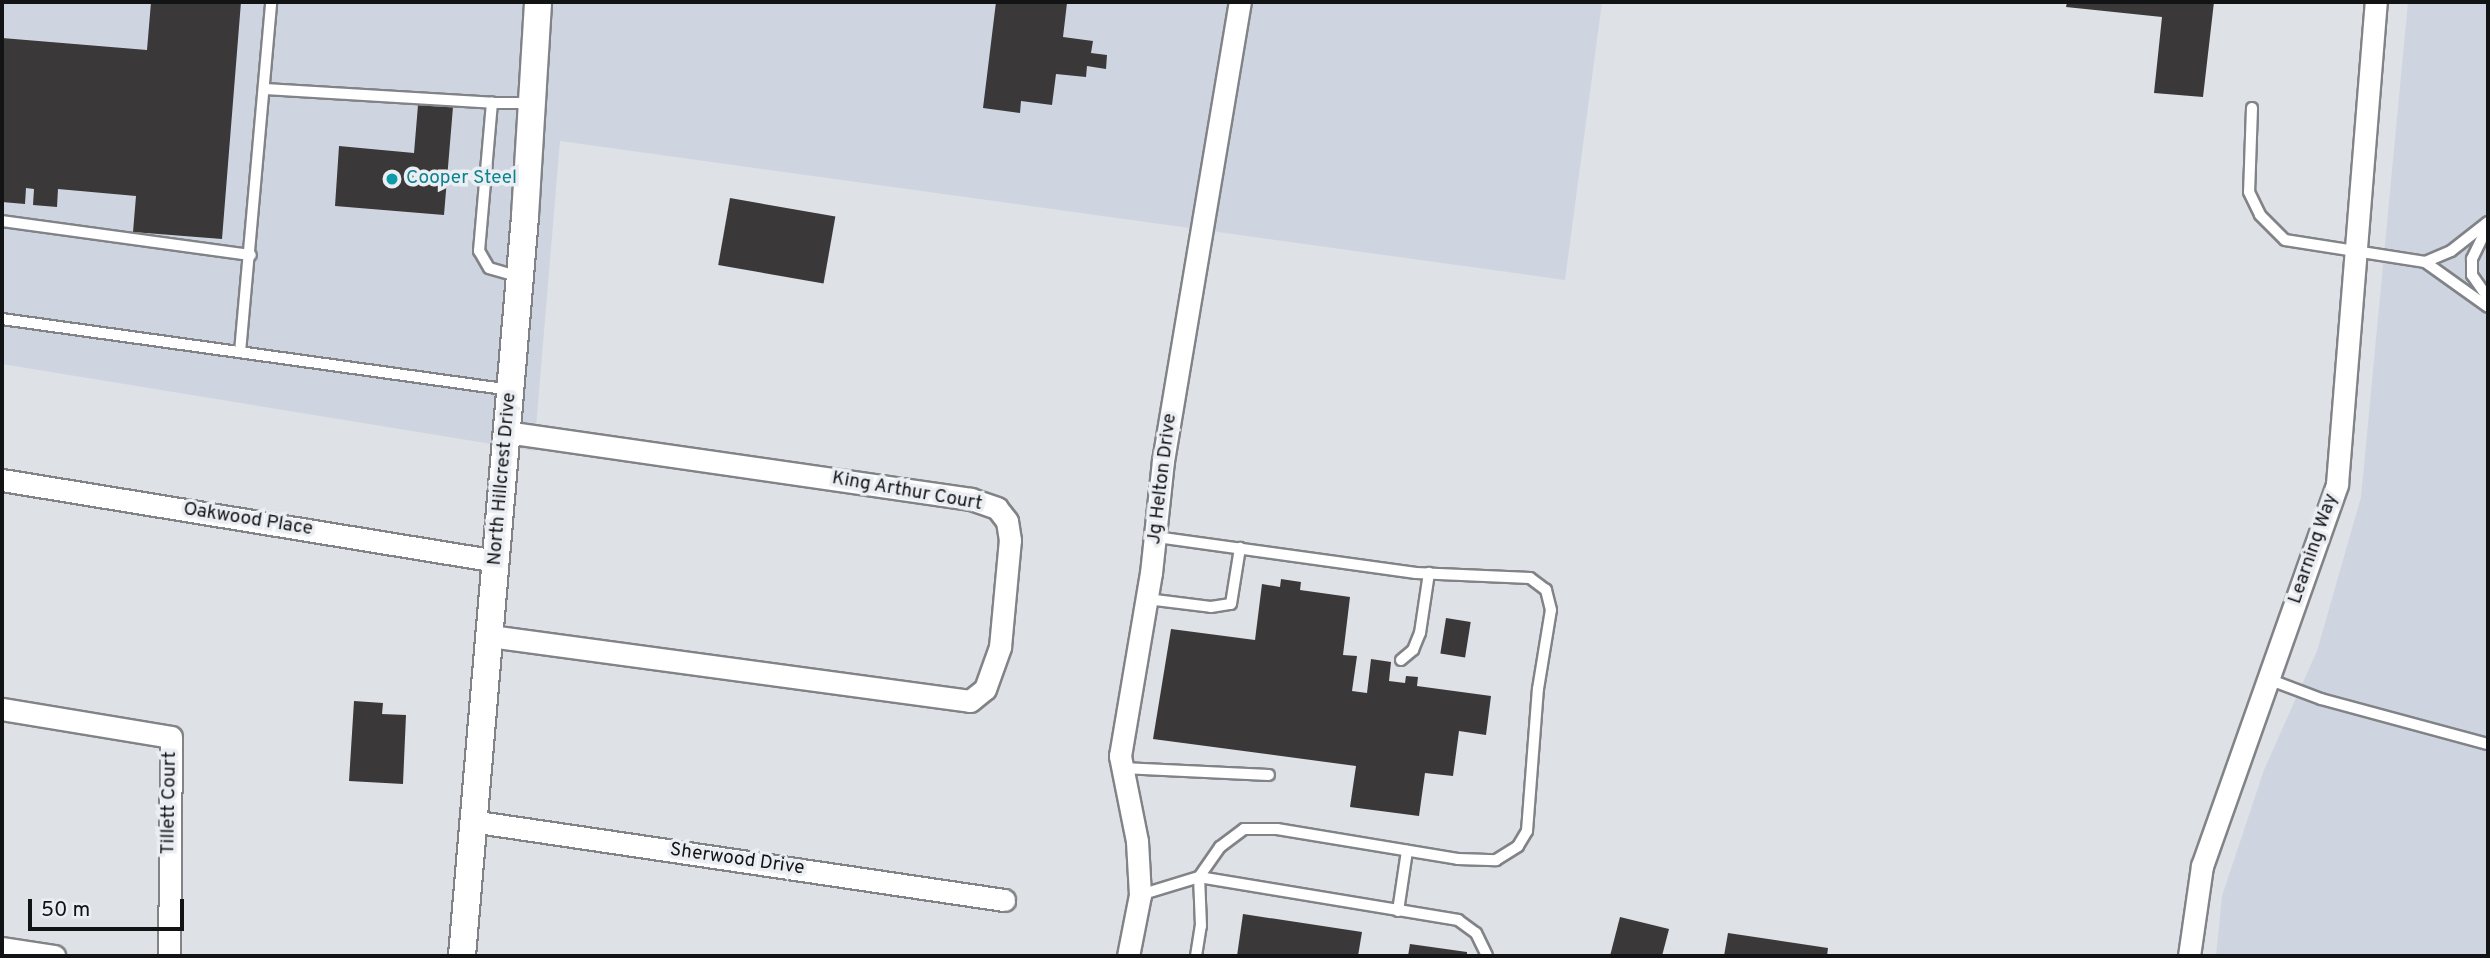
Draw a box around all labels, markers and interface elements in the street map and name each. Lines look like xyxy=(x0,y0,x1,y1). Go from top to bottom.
place label: Cooper Steel xyxy=(406,168,517,190)
marker: Cooper Steel xyxy=(384,171,400,187)
street label: North Hillcrest Drive xyxy=(484,392,522,566)
street label: Jg Helton Drive xyxy=(1144,412,1182,546)
street label: King Arthur Court xyxy=(830,467,984,517)
street label: Learning Way xyxy=(2284,491,2344,607)
street label: Oakwood Place xyxy=(182,499,314,541)
street label: Tillett Court xyxy=(158,751,182,855)
street label: Sherwood Drive xyxy=(668,839,806,881)
scale bar xyxy=(32,884,187,928)
text: 50 m xyxy=(41,897,90,924)

